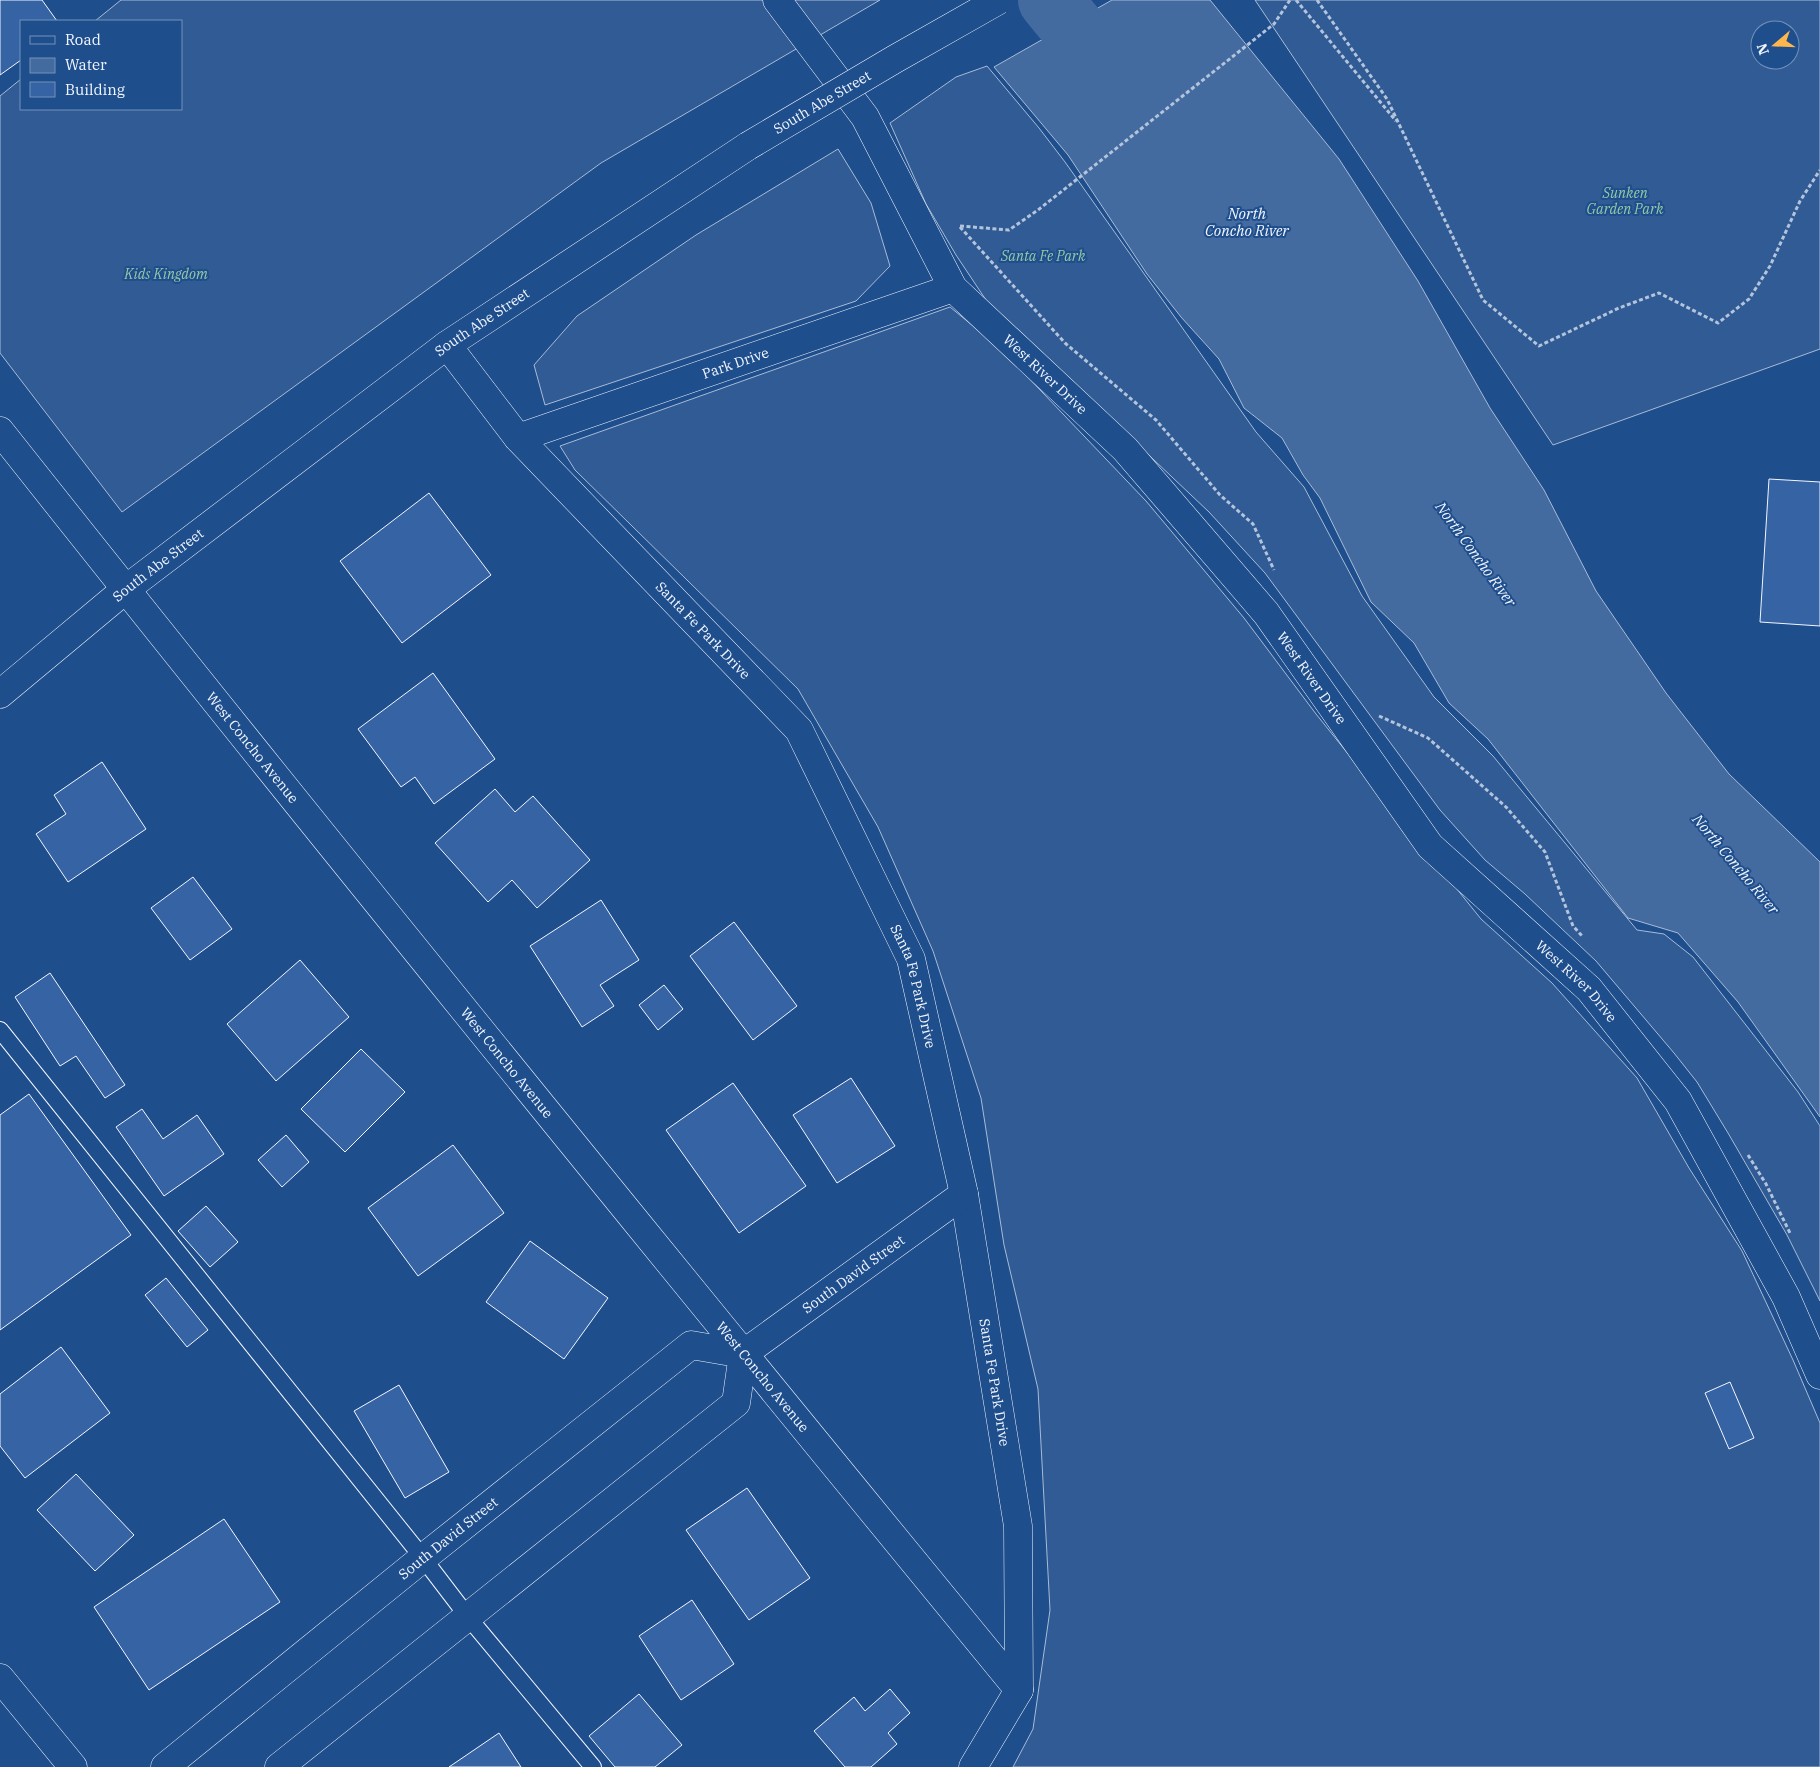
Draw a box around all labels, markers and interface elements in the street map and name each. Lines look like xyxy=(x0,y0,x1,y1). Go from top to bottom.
legend xyxy=(20,20,182,110)
north arrow xyxy=(1750,20,1800,70)
text: Road xyxy=(65,30,101,49)
text: N xyxy=(1752,41,1773,57)
text: Water xyxy=(65,55,107,74)
street label: South Abe Street xyxy=(770,66,874,138)
text: Building xyxy=(65,80,125,99)
park label: Sunken Garden Park xyxy=(1587,184,1664,218)
water label: North Concho River xyxy=(1205,204,1289,240)
park label: Santa Fe Park xyxy=(1000,247,1086,265)
park label: Kids Kingdom xyxy=(123,265,208,283)
street label: South Abe Street xyxy=(431,284,533,360)
street label: West River Drive xyxy=(999,331,1091,418)
street label: Park Drive xyxy=(700,343,771,383)
water label: North Concho River xyxy=(1431,497,1521,611)
street label: South Abe Street xyxy=(109,524,207,606)
street label: Santa Fe Park Drive xyxy=(652,578,754,683)
street label: West River Drive xyxy=(1273,628,1350,728)
street label: West Concho Avenue xyxy=(202,688,303,807)
water label: North Concho River xyxy=(1688,809,1784,918)
street label: Santa Fe Park Drive xyxy=(886,921,940,1050)
street label: West River Drive xyxy=(1532,936,1621,1026)
street label: West Concho Avenue xyxy=(457,1004,557,1122)
street label: South David Street xyxy=(799,1231,908,1317)
street label: Santa Fe Park Drive xyxy=(975,1317,1014,1448)
street label: West Concho Avenue xyxy=(712,1318,813,1436)
street label: South David Street xyxy=(395,1493,501,1583)

